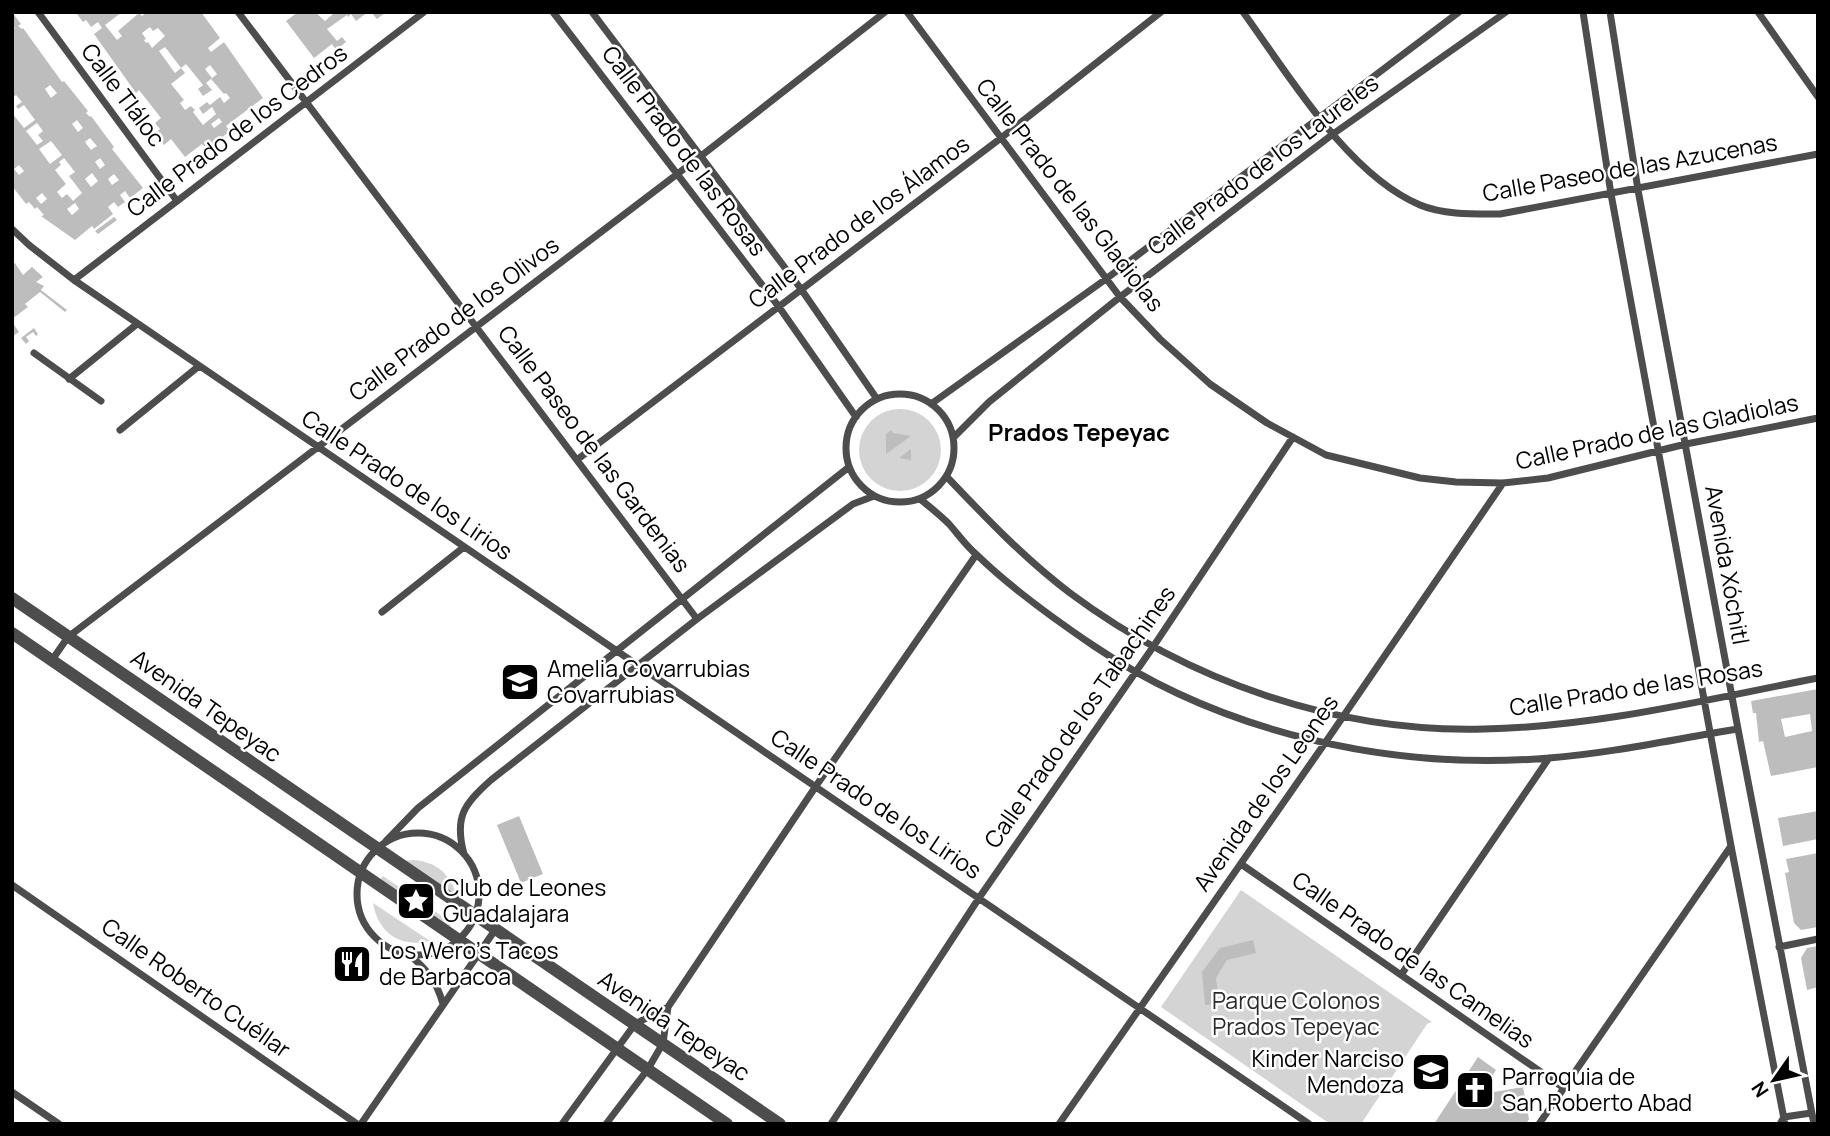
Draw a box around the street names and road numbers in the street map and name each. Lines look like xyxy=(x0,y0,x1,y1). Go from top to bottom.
street label: Calle Tláloc xyxy=(74,36,173,153)
street label: Calle Prado de los Cedros xyxy=(119,37,353,224)
street label: Calle Prado de las Rosas xyxy=(595,39,775,262)
street label: Calle Prado de los Laureles xyxy=(1140,67,1385,262)
street label: Calle Prado de las Gladiolas xyxy=(970,71,1172,318)
street label: Calle Paseo de las Azucenas xyxy=(1480,125,1780,209)
street label: Calle Prado de los Álamos xyxy=(741,127,976,315)
street label: Calle Prado de los Olivos xyxy=(342,228,565,408)
street label: Calle Paseo de las Gardenias xyxy=(491,318,698,579)
street label: Calle Prado de las Gladiolas xyxy=(1513,385,1801,477)
street label: Calle Prado de los Lirios xyxy=(296,402,519,567)
street label: Avenida Xóchitl xyxy=(1698,483,1758,647)
street label: Calle Prado de los Tabachines xyxy=(976,579,1182,854)
street label: Avenida Tepeyac xyxy=(125,641,288,769)
street label: Calle Prado de las Rosas xyxy=(1507,651,1765,723)
street label: Avenida de los Leones xyxy=(1185,688,1345,897)
street label: Calle Prado de los Lirios xyxy=(765,721,988,886)
street label: Calle Prado de las Camelias xyxy=(1286,863,1541,1055)
street label: Calle Roberto Cuéllar xyxy=(96,910,297,1064)
street label: Avenida Tepeyac xyxy=(592,962,757,1088)

